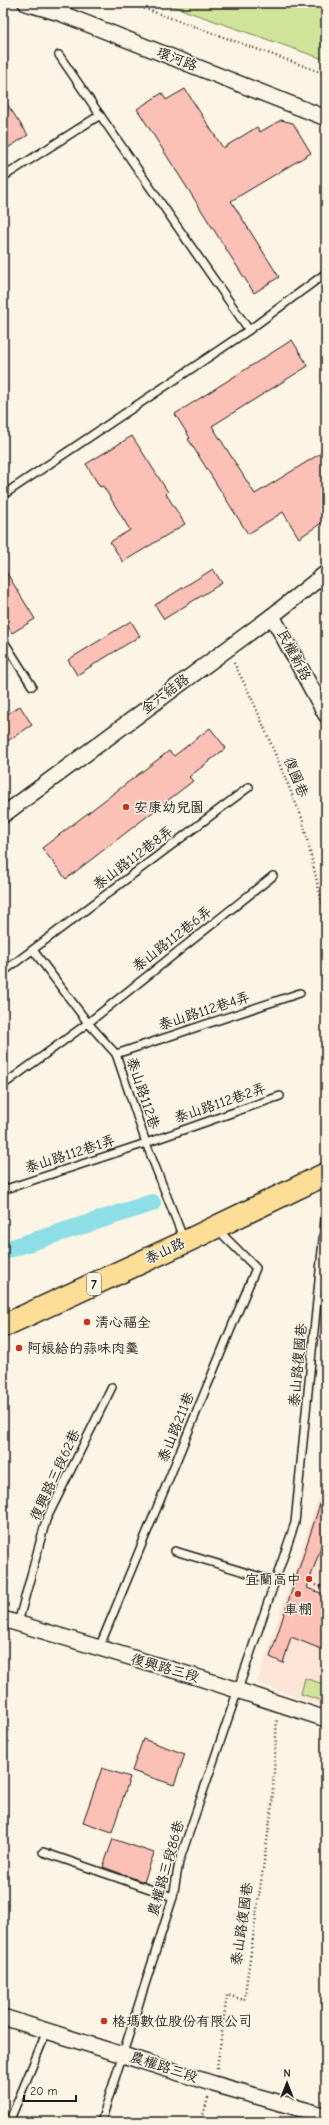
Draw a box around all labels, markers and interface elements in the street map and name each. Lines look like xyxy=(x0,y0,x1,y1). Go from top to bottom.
street label: 環河路 xyxy=(154,44,200,74)
street label: 民權新路 xyxy=(273,626,315,684)
street label: 金六結路 xyxy=(138,670,192,718)
street label: 復國巷 xyxy=(280,754,312,801)
place label: 安康幼兒園 xyxy=(134,799,204,816)
marker: 安康幼兒園 xyxy=(121,802,131,812)
street label: 泰山路112巷8弄 xyxy=(90,822,176,894)
street label: 泰山路112巷6弄 xyxy=(129,903,215,975)
street label: 泰山路112巷4弄 xyxy=(156,988,252,1034)
street label: 泰山路112巷 xyxy=(123,1055,163,1132)
street label: 泰山路112巷2弄 xyxy=(172,1079,268,1127)
street label: 泰山路112巷1弄 xyxy=(23,1131,117,1177)
street label: 泰山路 xyxy=(142,1234,188,1268)
road number: 7 xyxy=(87,1273,101,1295)
place label: 清心福全 xyxy=(95,1314,151,1331)
marker: 清心福全 xyxy=(82,1317,92,1327)
street label: 泰山路復國巷 xyxy=(286,1321,310,1408)
place label: 阿娘給的蒜味肉羹 xyxy=(27,1340,139,1357)
marker: 阿娘給的蒜味肉羹 xyxy=(14,1343,24,1353)
street label: 泰山路211巷 xyxy=(154,1388,198,1465)
street label: 復興路三段62巷 xyxy=(26,1426,84,1523)
place label: 宜蘭高中 xyxy=(245,1571,301,1588)
marker: 宜蘭高中 xyxy=(304,1574,314,1584)
marker: 車棚 xyxy=(293,1589,303,1599)
place label: 車棚 xyxy=(284,1601,312,1618)
street label: 復興路三段 xyxy=(129,1650,201,1686)
street label: 農權路三段86巷 xyxy=(144,1817,188,1918)
street label: 泰山路復國巷 xyxy=(228,1880,256,1967)
place label: 格瑪數位股份有限公司 xyxy=(112,2013,252,2030)
marker: 格瑪數位股份有限公司 xyxy=(99,2016,109,2026)
street label: 農權路三段 xyxy=(128,2048,200,2086)
north arrow xyxy=(267,2063,307,2103)
text: N xyxy=(283,2067,291,2080)
scale bar xyxy=(24,2077,76,2103)
text: 20 m xyxy=(30,2084,58,2098)

